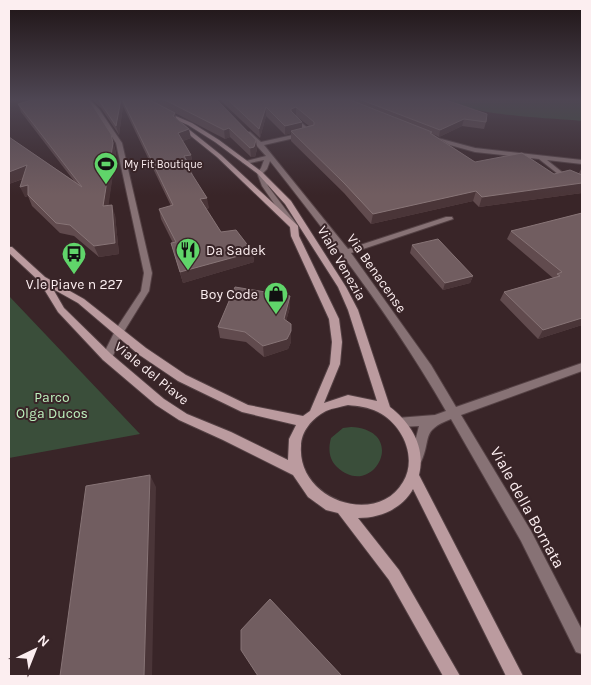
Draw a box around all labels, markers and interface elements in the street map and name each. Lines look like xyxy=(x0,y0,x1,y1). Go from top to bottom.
sports icon: My Fit Boutique xyxy=(93,151,119,185)
place label: My Fit Boutique xyxy=(124,158,203,171)
street label: Viale Venezia xyxy=(313,223,370,303)
street label: Via Benacense xyxy=(343,231,410,316)
restaurant icon: Da Sadek xyxy=(175,237,201,271)
bus stop icon: V.le Piave n 227 xyxy=(61,241,87,275)
place label: Da Sadek xyxy=(206,242,266,259)
place label: V.le Piave n 227 xyxy=(26,276,123,293)
shop icon: Boy Code xyxy=(263,281,289,315)
place label: Boy Code xyxy=(200,286,258,303)
street label: Viale del Piave xyxy=(111,338,192,409)
park label: Parco Olga Ducos xyxy=(16,389,88,422)
street label: Viale della Bornata xyxy=(486,443,569,571)
north arrow xyxy=(10,625,60,675)
text: N xyxy=(34,631,53,651)

